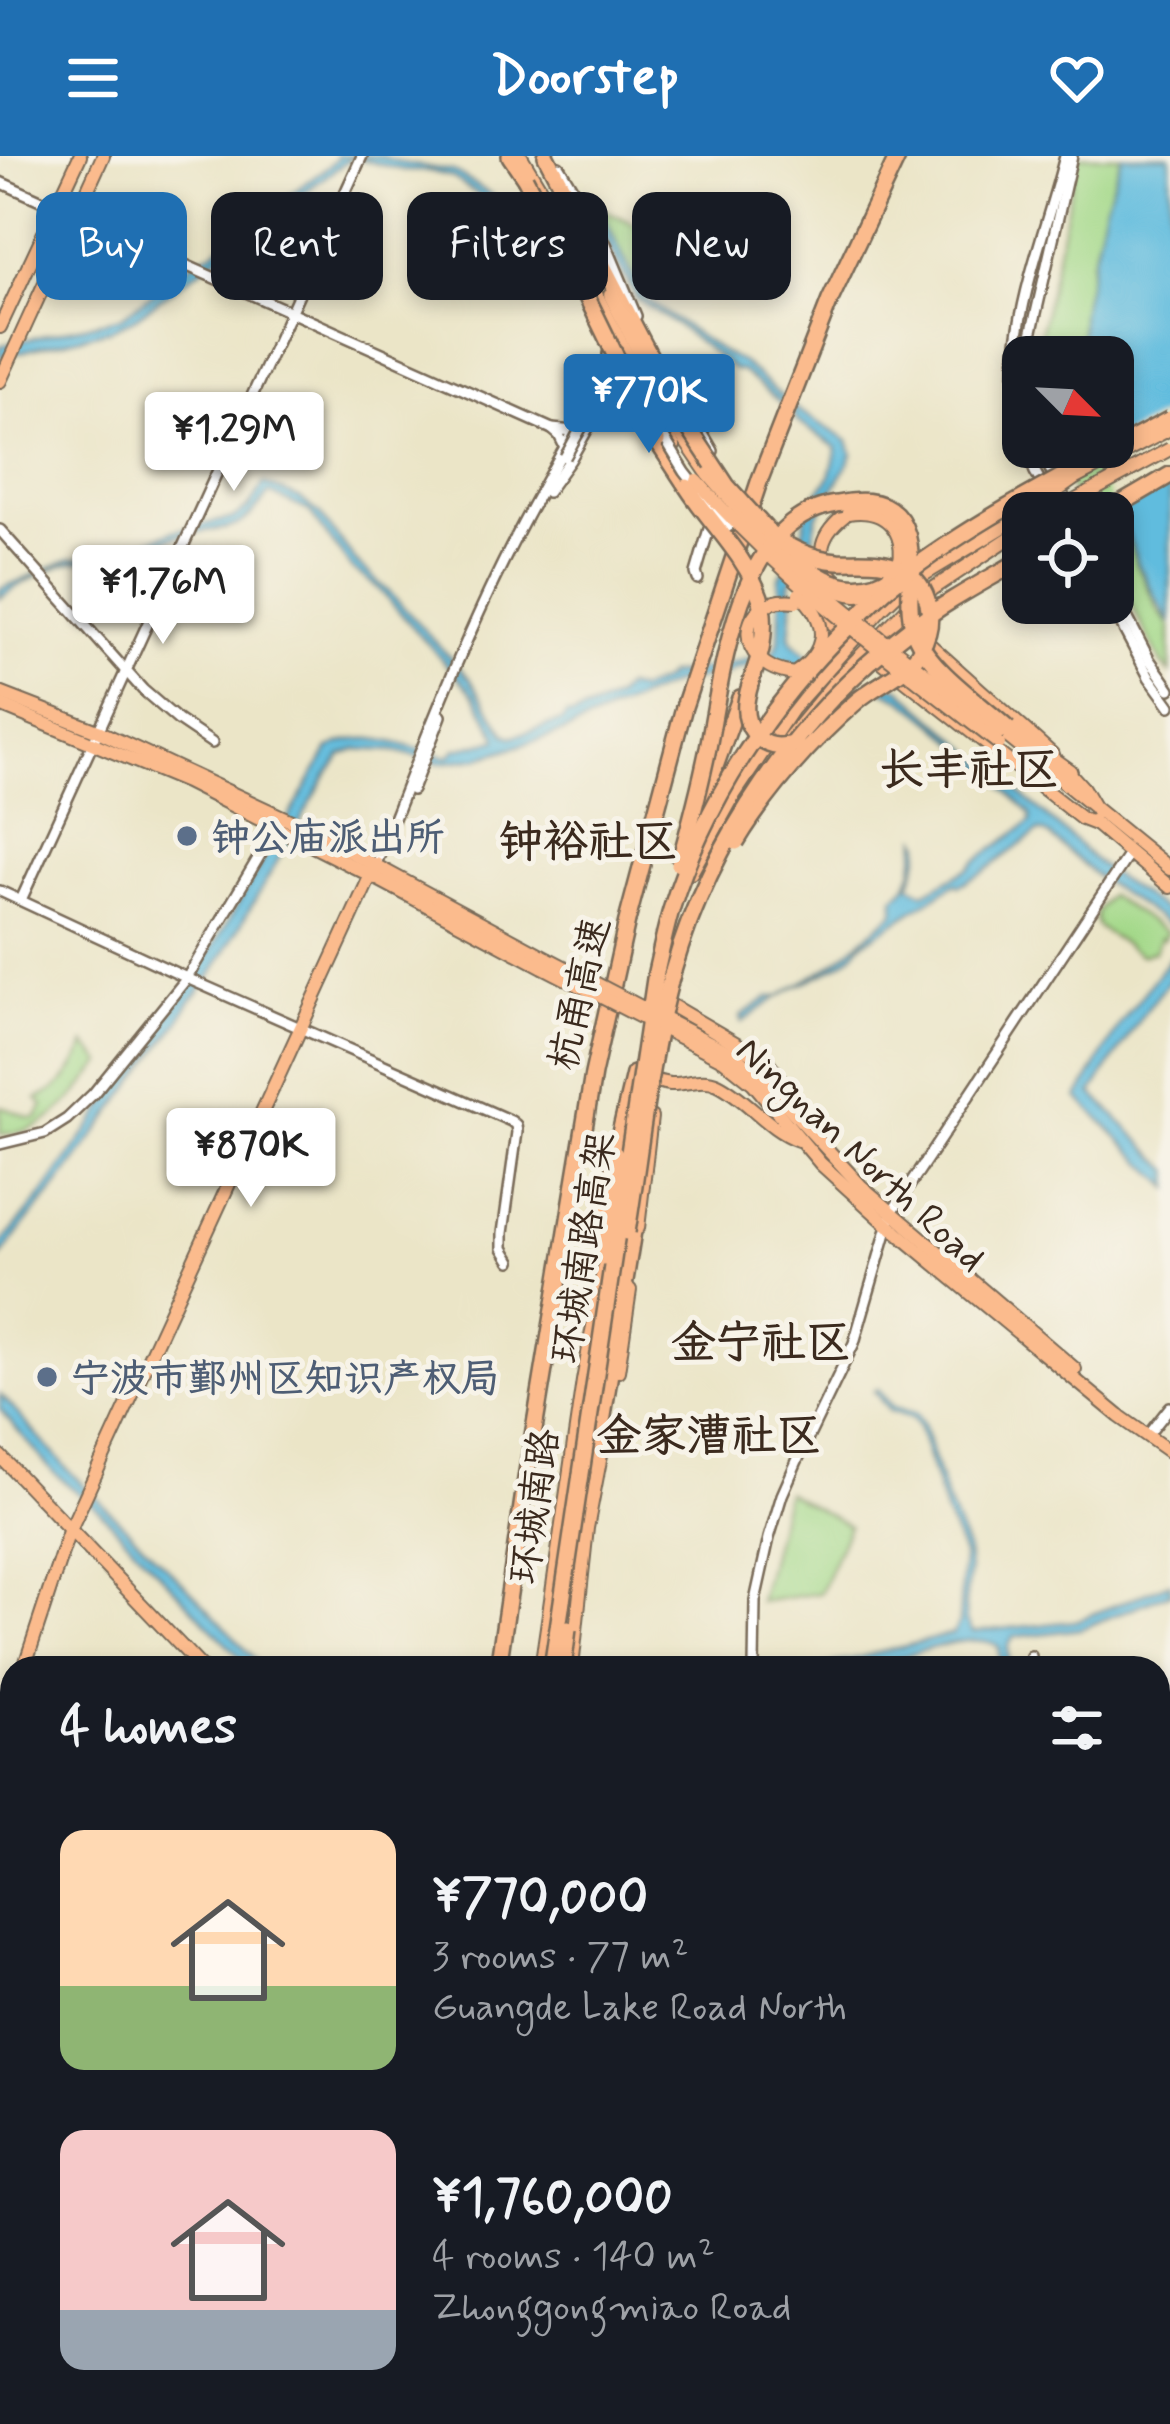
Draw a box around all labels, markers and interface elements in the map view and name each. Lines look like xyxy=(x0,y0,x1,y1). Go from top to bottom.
text: Doorstep xyxy=(491,43,679,114)
icon: menu xyxy=(60,45,126,111)
icon: heart xyxy=(1044,45,1110,111)
chip: Buy xyxy=(36,192,187,300)
chip: Rent xyxy=(211,192,383,300)
chip: Filters xyxy=(407,192,608,300)
chip: New xyxy=(632,192,791,300)
north arrow xyxy=(1002,336,1134,468)
map controls xyxy=(1002,336,1134,624)
pin: ¥770K xyxy=(565,354,733,456)
text: ¥770K xyxy=(591,367,707,418)
pin: ¥1.29M xyxy=(136,392,332,494)
text: ¥1.29M xyxy=(172,405,296,456)
button: locate xyxy=(1002,492,1134,624)
pin: ¥1.76M xyxy=(65,545,261,647)
text: ¥1.76M xyxy=(99,558,227,609)
district label: 长丰社区 xyxy=(879,742,1059,801)
place label: 钟公庙派出所 xyxy=(211,814,445,865)
district label: 钟裕社区 xyxy=(498,814,678,873)
marker: 钟公庙派出所 xyxy=(174,823,200,849)
street label: 杭甬高速 xyxy=(539,912,624,1076)
street label: Ningnan North Road xyxy=(722,1027,995,1287)
pin: ¥870K xyxy=(167,1108,335,1210)
text: ¥870K xyxy=(193,1121,309,1172)
street label: 环城南路高架 xyxy=(542,1128,629,1367)
district label: 金宁社区 xyxy=(671,1315,851,1374)
place label: 宁波市鄞州区知识产权局 xyxy=(71,1355,500,1406)
marker: 宁波市鄞州区知识产权局 xyxy=(34,1364,60,1390)
district label: 金家漕社区 xyxy=(596,1408,822,1467)
street label: 环城南路 xyxy=(500,1426,573,1587)
text: 4 homes xyxy=(60,1695,237,1761)
icon: filters xyxy=(1044,1695,1110,1761)
text: ¥770,000 xyxy=(432,1866,648,1932)
icon: home xyxy=(156,1878,300,2022)
text: 3 rooms · 77 m² xyxy=(432,1932,689,1983)
text: Guangde Lake Road North xyxy=(432,1983,847,2034)
text: ¥1,760,000 xyxy=(432,2166,673,2232)
icon: home xyxy=(156,2178,300,2322)
text: 4 rooms · 140 m² xyxy=(432,2232,715,2283)
text: Zhonggongmiao Road xyxy=(432,2283,791,2334)

